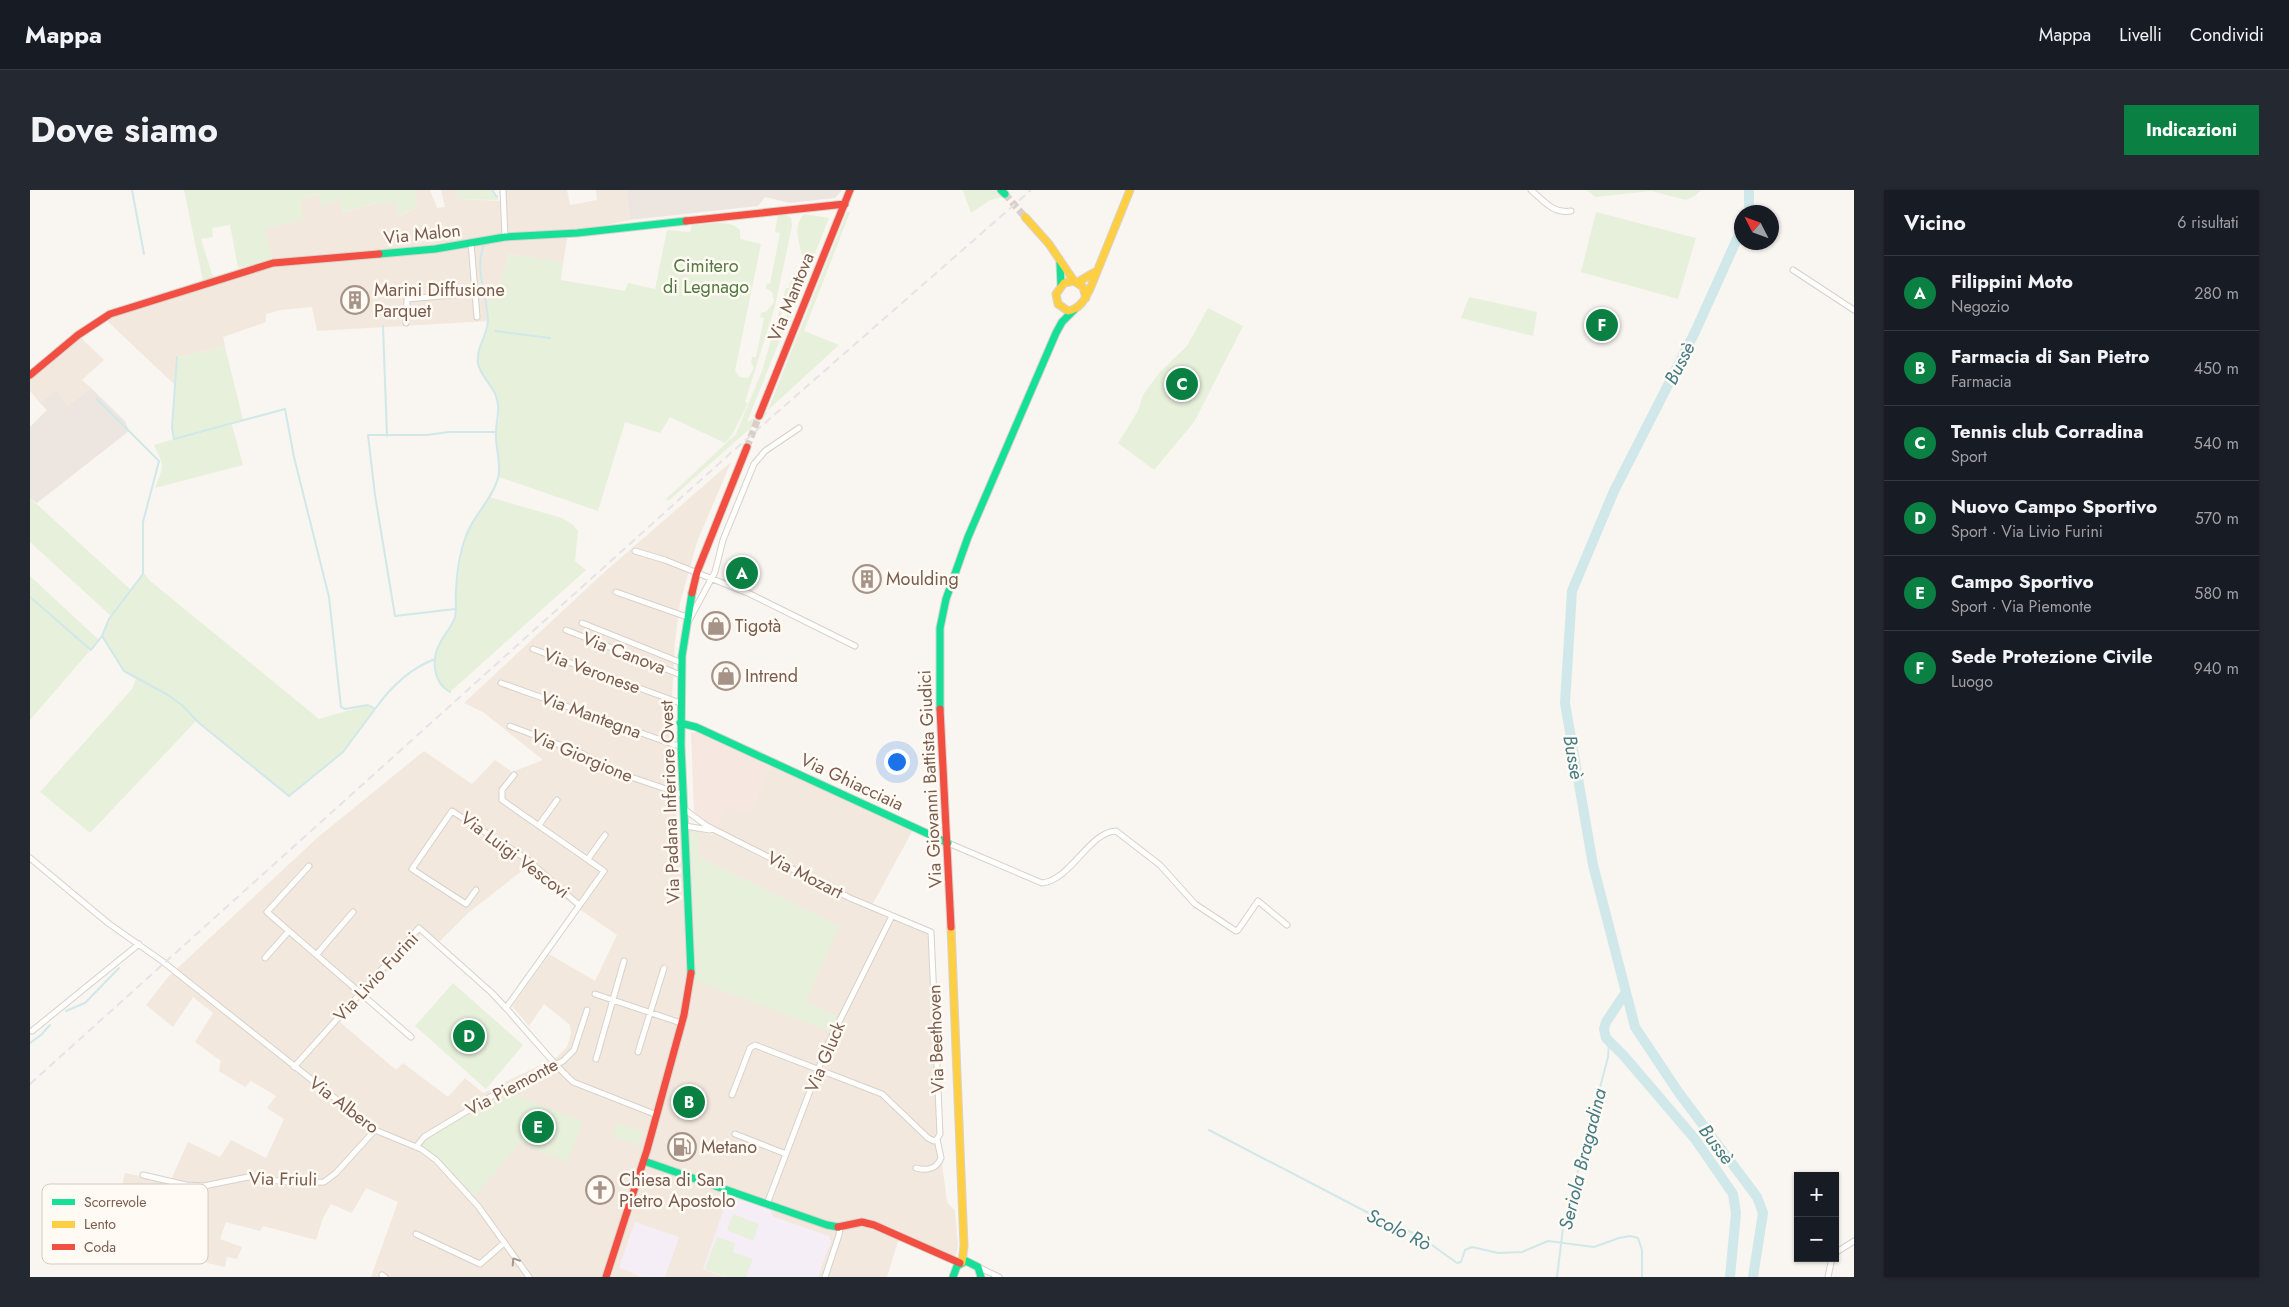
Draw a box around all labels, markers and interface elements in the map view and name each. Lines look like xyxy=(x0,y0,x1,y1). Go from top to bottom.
text: Mappa xyxy=(25,17,102,52)
text: Mappa xyxy=(2039,22,2091,48)
text: Livelli xyxy=(2119,22,2162,48)
text: Condividi xyxy=(2190,22,2264,48)
text: Dove siamo xyxy=(30,105,218,155)
button: Indicazioni xyxy=(2124,105,2259,155)
north arrow xyxy=(1734,205,1779,250)
text: Vicino xyxy=(1904,208,1966,238)
text: 6 risultati xyxy=(2177,211,2239,234)
street label: Via Malon xyxy=(382,217,462,251)
street label: Via Mantova xyxy=(761,249,821,345)
park label: Cimitero di Legnago xyxy=(663,253,749,300)
text: Filippini Moto xyxy=(1951,268,2073,295)
place label: Marini Diffusione Parquet xyxy=(374,277,505,324)
text: A xyxy=(1914,282,1926,305)
text: 280 m xyxy=(2194,282,2239,305)
building icon: Marini Diffusione Parquet xyxy=(340,285,370,315)
text: Negozio xyxy=(1951,295,2010,318)
pin: F xyxy=(1586,306,1618,344)
water label: Bussè xyxy=(1657,337,1702,389)
text: Farmacia di San Pietro xyxy=(1951,343,2150,370)
text: B xyxy=(1915,357,1925,380)
text: 450 m xyxy=(2194,357,2239,380)
pin: C xyxy=(1166,365,1198,403)
text: Farmacia xyxy=(1951,370,2011,393)
text: Tennis club Corradina xyxy=(1951,418,2144,445)
text: C xyxy=(1914,432,1926,455)
text: 540 m xyxy=(2194,432,2239,455)
text: Sport xyxy=(1951,445,1987,468)
text: Nuovo Campo Sportivo xyxy=(1951,493,2157,520)
text: D xyxy=(1914,507,1926,530)
text: 570 m xyxy=(2195,507,2239,530)
text: Sport · Via Livio Furini xyxy=(1951,520,2103,543)
pin: A xyxy=(726,554,758,592)
building icon: Moulding xyxy=(852,564,882,594)
place label: Moulding xyxy=(886,566,959,592)
text: Campo Sportivo xyxy=(1951,568,2094,595)
text: E xyxy=(1915,582,1925,605)
text: 580 m xyxy=(2194,582,2239,605)
text: Sport · Via Piemonte xyxy=(1951,595,2091,618)
shop icon: Tigotà xyxy=(701,611,731,641)
place label: Tigotà xyxy=(735,613,781,639)
street label: Via Canova xyxy=(579,625,669,681)
street label: Via Veronese xyxy=(540,641,644,701)
text: Sede Protezione Civile xyxy=(1951,643,2153,670)
text: F xyxy=(1916,657,1924,680)
text: 940 m xyxy=(2194,657,2239,680)
shop icon: Intrend xyxy=(711,661,741,691)
place label: Intrend xyxy=(745,663,798,689)
street label: Via Giovanni Battista Giudici xyxy=(911,669,949,889)
text: Luogo xyxy=(1951,670,1993,693)
street label: Via Mantegna xyxy=(537,685,645,745)
street label: Via Padana Inferiore Ovest xyxy=(653,699,687,904)
street label: Via Giorgione xyxy=(527,723,637,789)
water label: Bussè xyxy=(1556,733,1591,782)
street label: Via Ghiacciaia xyxy=(796,747,908,817)
your location xyxy=(884,749,910,775)
street label: Via Luigi Vescovi xyxy=(455,805,575,905)
street label: Via Mozart xyxy=(762,845,848,906)
street label: Via Livio Furini xyxy=(328,926,424,1028)
street label: Via Beethoven xyxy=(921,984,951,1094)
pin: D xyxy=(453,1017,485,1055)
street label: Via Gluck xyxy=(798,1017,852,1096)
street label: Via Piemonte xyxy=(461,1052,563,1122)
street label: Via Albero xyxy=(303,1070,385,1140)
pin: B xyxy=(673,1083,705,1121)
water label: Seriola Bragadina xyxy=(1552,1085,1613,1233)
pin: E xyxy=(522,1108,554,1146)
water label: Bussè xyxy=(1692,1118,1741,1171)
fuel station icon: Metano xyxy=(667,1132,697,1162)
place label: Metano xyxy=(701,1134,757,1160)
street label: Via Friuli xyxy=(249,1165,317,1193)
place label: Chiesa di San Pietro Apostolo xyxy=(619,1167,736,1214)
map controls xyxy=(1794,1172,1839,1262)
button: + xyxy=(1794,1172,1839,1217)
church icon: Chiesa di San Pietro Apostolo xyxy=(585,1175,615,1205)
legend xyxy=(42,1184,208,1264)
text: Scorrevole xyxy=(84,1192,146,1212)
water label: Scolo Rò xyxy=(1362,1202,1436,1257)
text: Lento xyxy=(84,1214,116,1234)
button: − xyxy=(1794,1217,1839,1262)
text: Coda xyxy=(84,1237,116,1257)
one-way arrow xyxy=(512,1257,522,1266)

